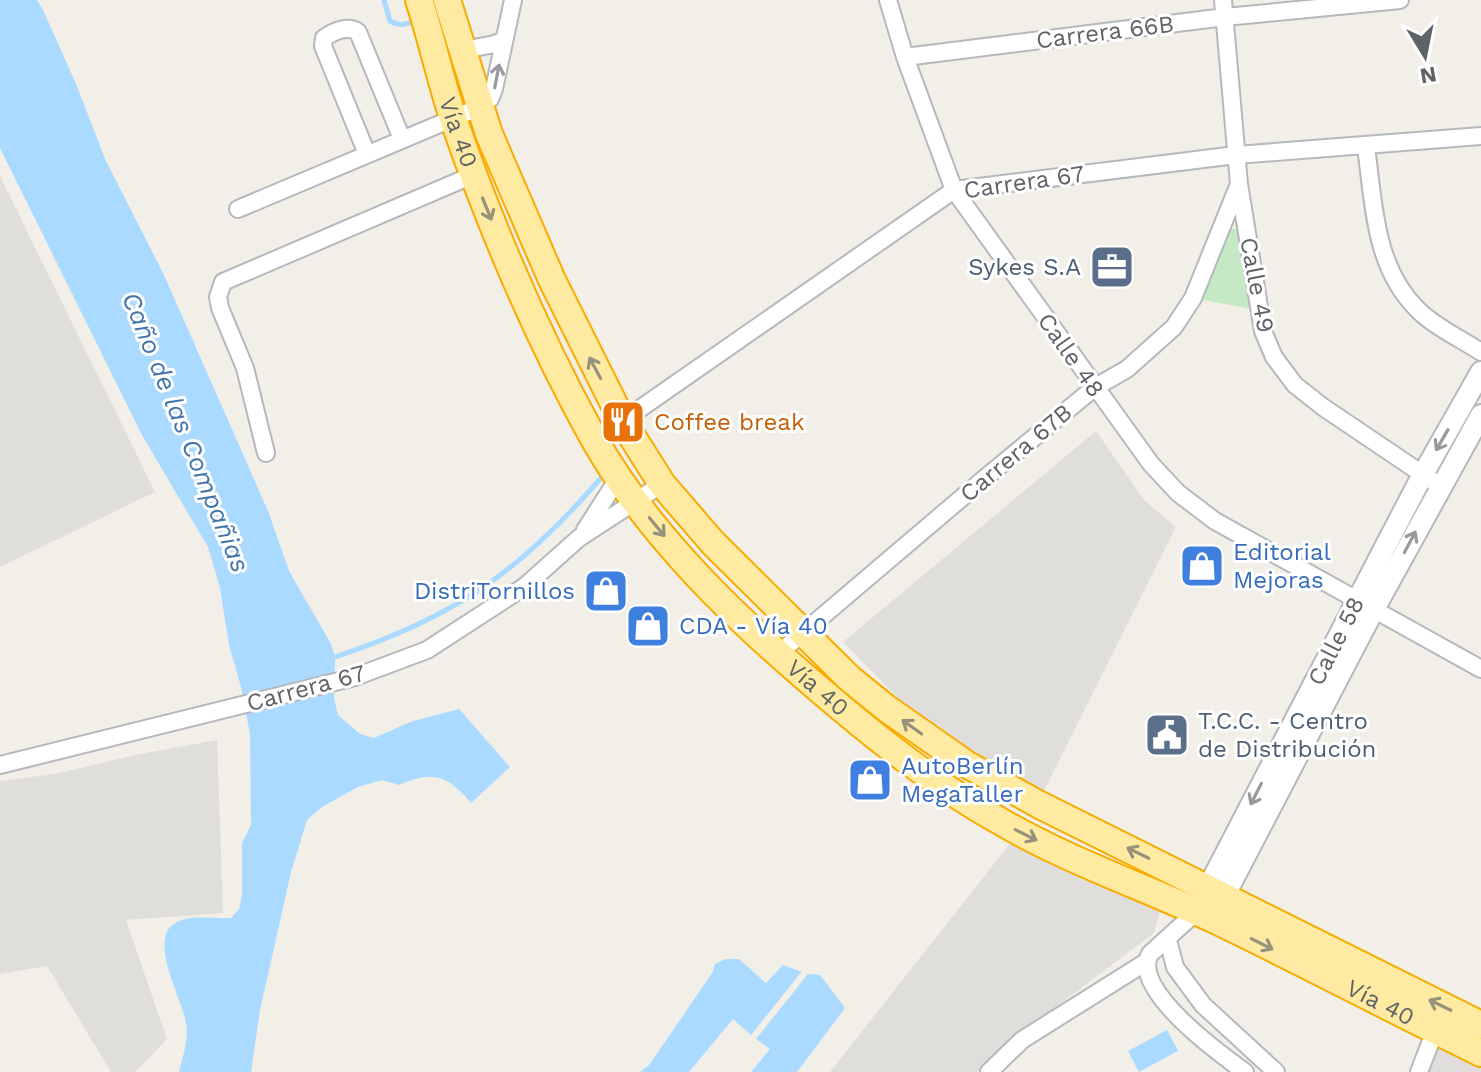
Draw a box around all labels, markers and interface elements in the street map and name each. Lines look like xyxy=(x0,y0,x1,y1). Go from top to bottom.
street label: Carrera 66B xyxy=(1034,10,1176,54)
north arrow xyxy=(1385,16,1465,96)
text: N xyxy=(1418,61,1439,89)
one-way arrow xyxy=(490,64,505,89)
street label: Vía 40 xyxy=(433,94,484,171)
street label: Carrera 67 xyxy=(962,160,1086,204)
one-way arrow xyxy=(481,196,496,221)
street label: Calle 49 xyxy=(1234,235,1280,335)
office icon: Sykes S.A xyxy=(1088,243,1136,291)
place label: Sykes S.A xyxy=(968,253,1081,281)
water label: Caño de las Compañias xyxy=(116,288,256,576)
street label: Calle 48 xyxy=(1032,308,1110,402)
one-way arrow xyxy=(586,357,602,380)
restaurant icon: Coffee break xyxy=(599,398,647,446)
street label: Carrera 67B xyxy=(954,398,1078,508)
place label: Coffee break xyxy=(654,408,805,436)
one-way arrow xyxy=(1434,428,1450,451)
one-way arrow xyxy=(648,516,666,537)
one-way arrow xyxy=(1403,531,1419,555)
place label: Editorial Mejoras xyxy=(1233,538,1332,594)
shop icon: Editorial Mejoras xyxy=(1178,542,1226,590)
shop icon: DistriTornillos xyxy=(582,567,630,615)
place label: DistriTornillos xyxy=(414,577,575,605)
street label: Calle 58 xyxy=(1302,592,1370,690)
shop icon: CDA - Vía 40 xyxy=(624,602,672,650)
place label: CDA - Vía 40 xyxy=(679,612,828,640)
street label: Vía 40 xyxy=(781,654,854,722)
street label: Carrera 67 xyxy=(244,659,368,717)
place label: T.C.C. - Centro de Distribución xyxy=(1198,707,1376,763)
public building icon: T.C.C. - Centro de Distribución xyxy=(1143,711,1191,759)
one-way arrow xyxy=(901,718,923,735)
place label: AutoBerlín MegaTaller xyxy=(901,752,1024,808)
shop icon: AutoBerlín MegaTaller xyxy=(846,756,894,804)
one-way arrow xyxy=(1248,782,1264,806)
one-way arrow xyxy=(1014,828,1037,844)
one-way arrow xyxy=(1127,845,1151,860)
one-way arrow xyxy=(1249,937,1273,952)
street label: Vía 40 xyxy=(1342,974,1419,1032)
one-way arrow xyxy=(1428,997,1452,1012)

